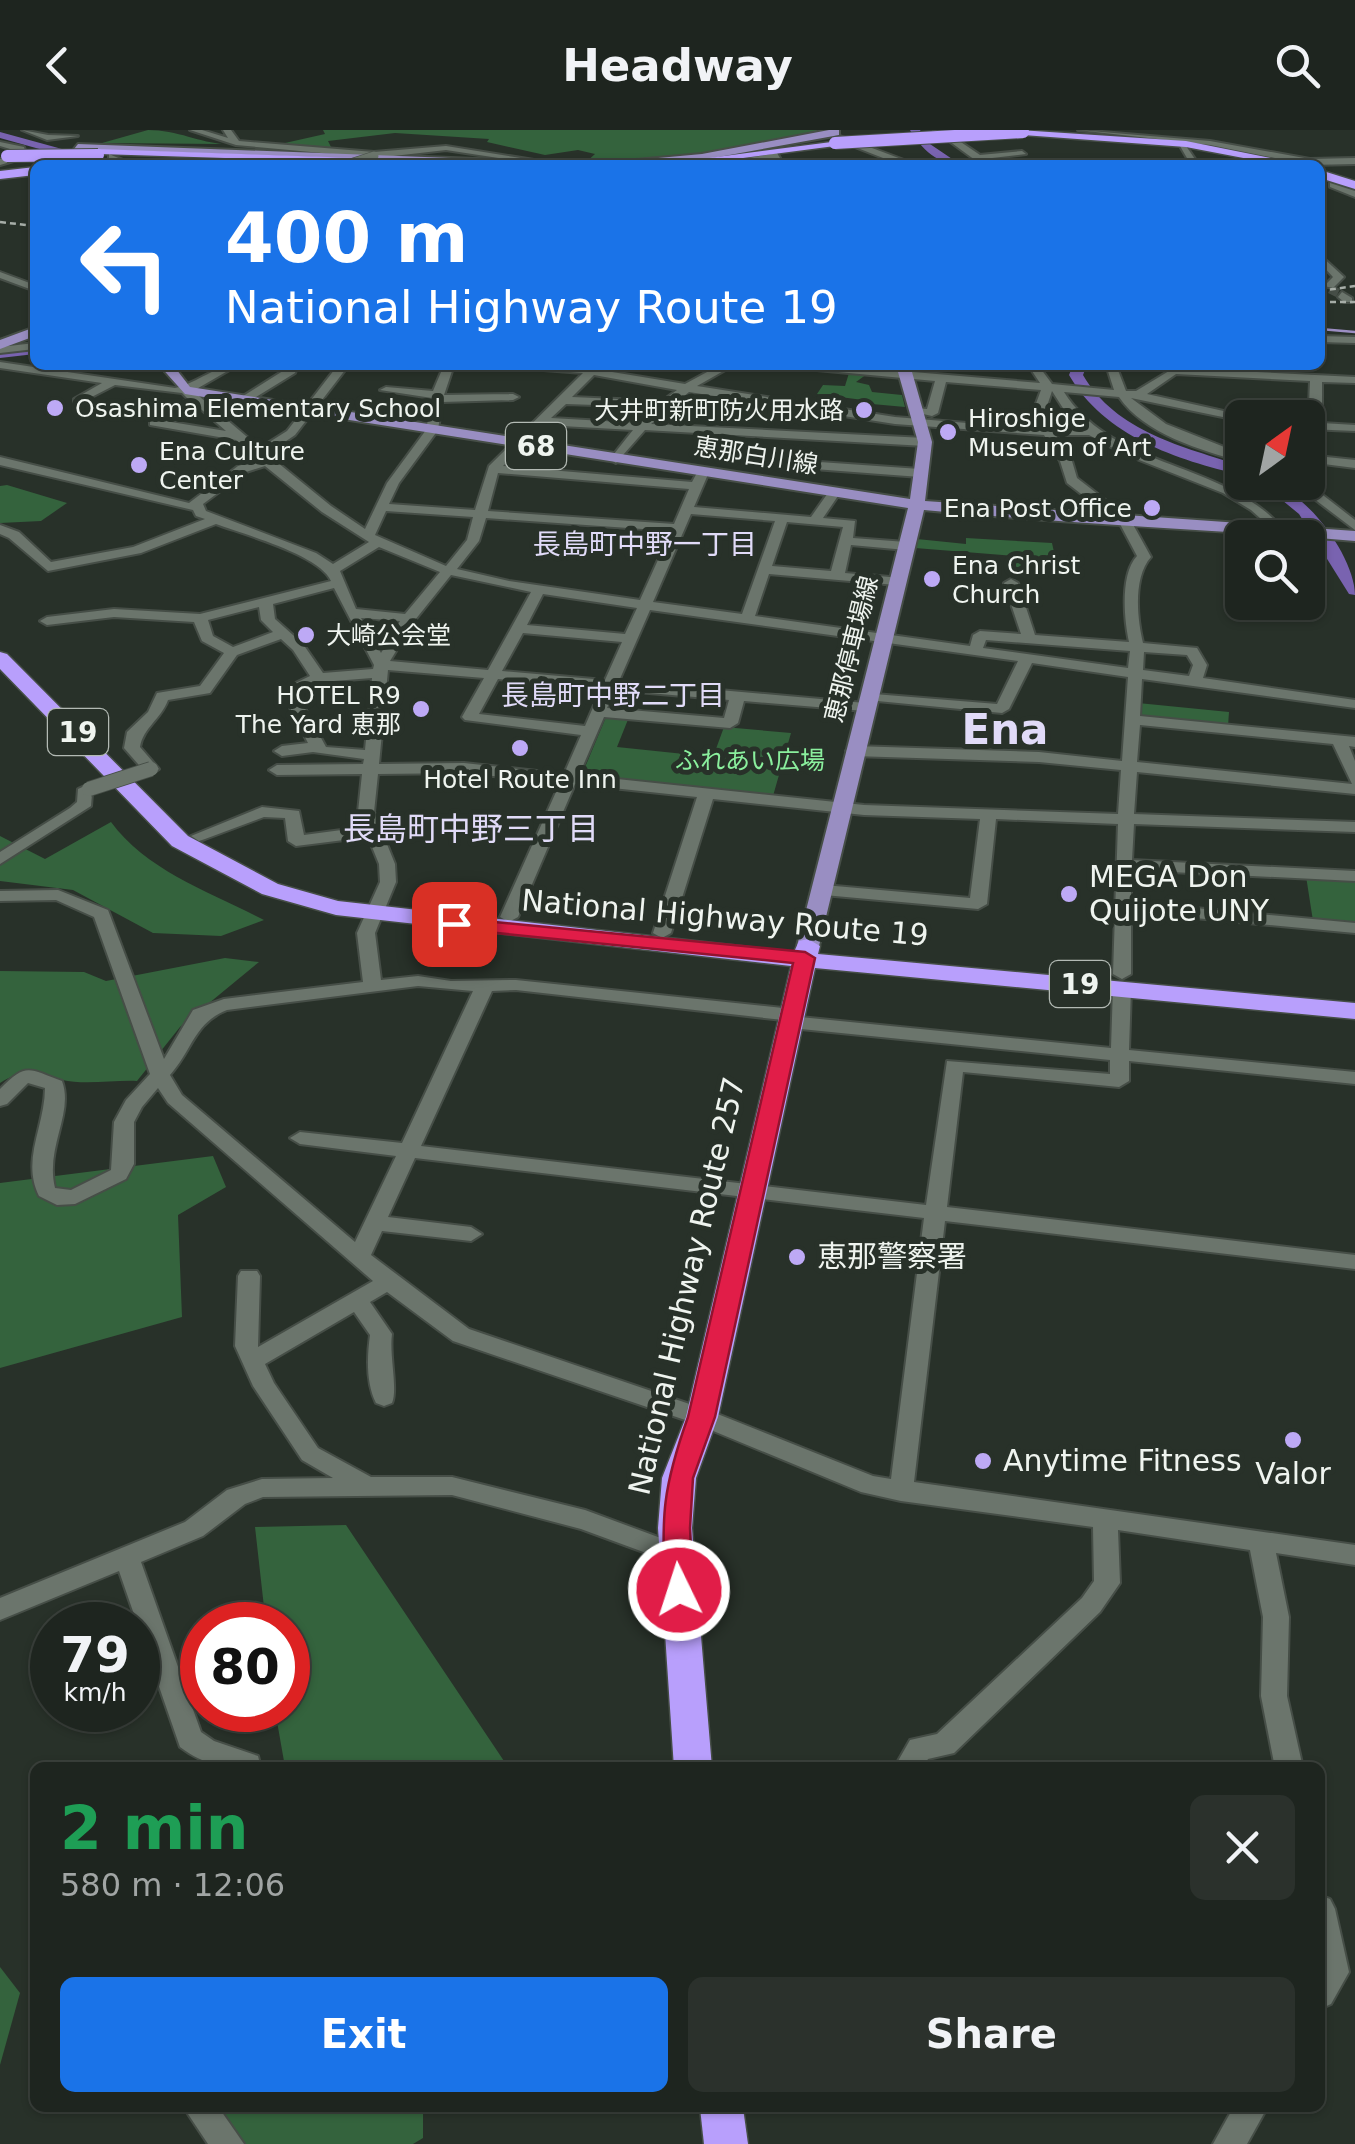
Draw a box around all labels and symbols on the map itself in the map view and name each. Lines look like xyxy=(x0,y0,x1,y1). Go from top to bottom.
place label: Osashima Elementary School xyxy=(75,394,441,423)
place label: 大井町新町防火用水路 xyxy=(594,396,844,425)
marker: Osashima Elementary School xyxy=(44,397,66,419)
marker: 大井町新町防火用水路 xyxy=(853,399,875,421)
north arrow xyxy=(1225,400,1325,500)
place label: Hiroshige Museum of Art xyxy=(968,404,1151,462)
marker: Hiroshige Museum of Art xyxy=(937,421,959,443)
road number: 68 xyxy=(506,423,566,469)
street label: 恵那白川線 xyxy=(692,431,820,480)
place label: Ena Culture Center xyxy=(159,437,305,495)
marker: Ena Culture Center xyxy=(128,454,150,476)
place label: Ena Post Office xyxy=(944,494,1132,523)
marker: Ena Post Office xyxy=(1141,497,1163,519)
district label: 長島町中野一丁目 xyxy=(533,528,757,561)
place label: Ena Christ Church xyxy=(952,551,1080,609)
marker: Ena Christ Church xyxy=(921,568,943,590)
street label: 恵那停車場線 xyxy=(819,573,884,725)
place label: 大崎公会堂 xyxy=(326,621,451,650)
marker: 大崎公会堂 xyxy=(295,624,317,646)
district label: 長島町中野二丁目 xyxy=(501,679,725,712)
place label: HOTEL R9 The Yard 恵那 xyxy=(235,681,401,739)
marker: HOTEL R9 The Yard 恵那 xyxy=(410,698,432,720)
district label: Ena xyxy=(962,705,1048,754)
road number: 19 xyxy=(48,709,108,755)
marker: Hotel Route Inn xyxy=(509,737,531,759)
park label: ふれあい広場 xyxy=(675,746,825,775)
place label: Hotel Route Inn xyxy=(423,765,617,794)
district label: 長島町中野三丁目 xyxy=(343,810,599,848)
place label: MEGA Don Quijote UNY xyxy=(1089,859,1270,928)
pin xyxy=(412,882,497,967)
street label: National Highway Route 19 xyxy=(520,882,930,953)
marker: MEGA Don Quijote UNY xyxy=(1058,883,1080,905)
road number: 19 xyxy=(1050,961,1110,1007)
street label: National Highway Route 257 xyxy=(621,1074,752,1498)
place label: 恵那警察署 xyxy=(817,1239,967,1274)
marker: 恵那警察署 xyxy=(786,1246,808,1268)
marker: Valor xyxy=(1282,1429,1304,1451)
place label: Anytime Fitness xyxy=(1003,1443,1242,1478)
marker: Anytime Fitness xyxy=(972,1450,994,1472)
place label: Valor xyxy=(1255,1456,1331,1491)
position arrow xyxy=(627,1538,731,1642)
speed limit sign: 80 xyxy=(180,1602,310,1732)

